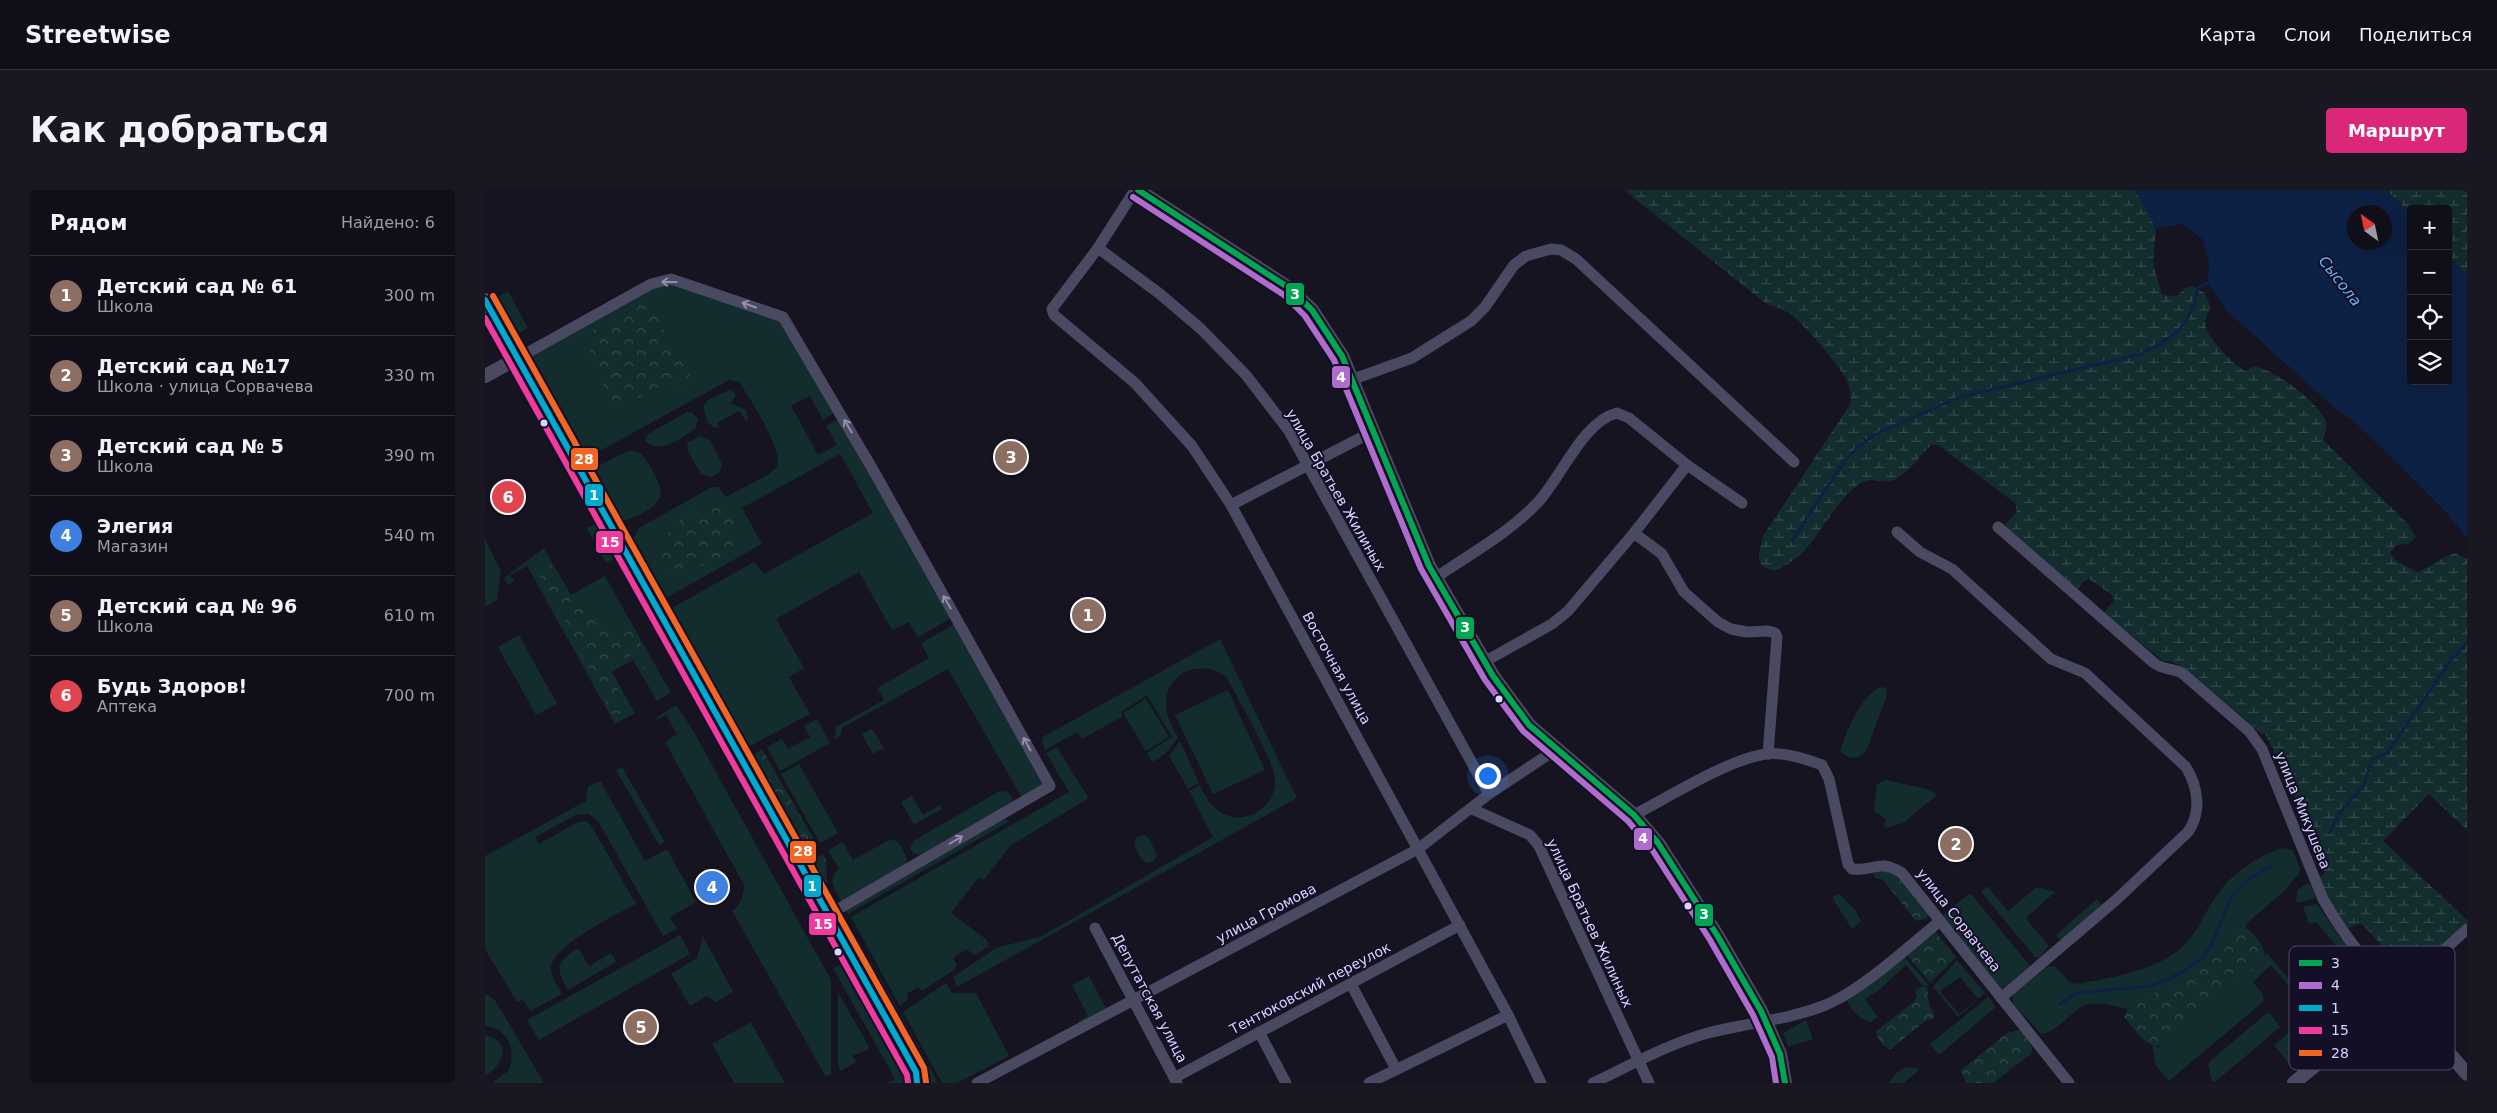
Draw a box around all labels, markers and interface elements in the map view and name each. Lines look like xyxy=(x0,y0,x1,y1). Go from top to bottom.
text: Streetwise xyxy=(25,21,171,49)
text: Карта xyxy=(2199,24,2256,45)
text: Слои xyxy=(2284,24,2331,45)
text: Поделиться xyxy=(2359,24,2472,45)
button: Маршрут xyxy=(2326,108,2467,153)
text: Как добраться xyxy=(30,110,329,150)
north arrow xyxy=(2347,205,2392,250)
map controls xyxy=(2407,205,2452,385)
button: + xyxy=(2407,205,2452,250)
text: Рядом xyxy=(50,211,127,235)
text: Найдено: 6 xyxy=(341,213,435,232)
button: − xyxy=(2407,250,2452,295)
water label: Сысола xyxy=(2315,252,2365,310)
text: Детский сад № 61 xyxy=(97,275,297,297)
one-way arrow xyxy=(662,277,678,287)
line badge: 3 xyxy=(1285,282,1305,306)
text: 1 xyxy=(60,286,72,305)
text: 300 m xyxy=(384,286,435,305)
text: 3 xyxy=(1290,286,1300,302)
button: locate xyxy=(2407,295,2452,340)
text: Школа xyxy=(97,297,154,316)
one-way arrow xyxy=(741,300,757,310)
button: layers xyxy=(2407,340,2452,385)
text: Детский сад №17 xyxy=(97,355,291,377)
line badge: 4 xyxy=(1331,365,1351,389)
text: 2 xyxy=(60,366,72,385)
text: 330 m xyxy=(384,366,435,385)
text: 4 xyxy=(1336,369,1346,385)
text: Школа · улица Сорвачева xyxy=(97,377,314,396)
street label: улица Братьев Жилиных xyxy=(1283,406,1389,574)
unlabelled marker xyxy=(539,418,549,428)
one-way arrow xyxy=(842,419,852,433)
text: Детский сад № 5 xyxy=(97,435,284,457)
pin: 3 xyxy=(995,438,1027,476)
text: 3 xyxy=(60,446,72,465)
text: 390 m xyxy=(384,446,435,465)
line badge: 28 xyxy=(570,447,599,471)
text: 28 xyxy=(574,451,594,467)
text: Школа xyxy=(97,457,154,476)
pin: 6 xyxy=(492,478,524,516)
line badge: 1 xyxy=(584,483,604,507)
text: 1 xyxy=(589,487,599,503)
text: Элегия xyxy=(97,515,173,537)
text: 4 xyxy=(60,526,72,545)
text: 540 m xyxy=(384,526,435,545)
line badge: 15 xyxy=(595,530,624,554)
text: 15 xyxy=(600,534,620,550)
text: Магазин xyxy=(97,537,168,556)
text: Детский сад № 96 xyxy=(97,595,297,617)
one-way arrow xyxy=(942,595,952,610)
pin: 1 xyxy=(1072,596,1104,634)
text: 5 xyxy=(60,606,72,625)
text: 610 m xyxy=(384,606,435,625)
street label: Восточная улица xyxy=(1299,609,1375,727)
line badge: 3 xyxy=(1455,616,1475,640)
text: Школа xyxy=(97,617,154,636)
text: 3 xyxy=(1460,619,1470,635)
text: Будь Здоров! xyxy=(97,675,247,697)
text: 6 xyxy=(60,686,72,705)
text: 700 m xyxy=(384,686,435,705)
unlabelled marker xyxy=(1494,694,1504,704)
text: Аптека xyxy=(97,697,157,716)
one-way arrow xyxy=(1021,737,1031,751)
street label: улица Микушева xyxy=(2272,749,2334,871)
your location xyxy=(1475,763,1501,789)
pin: 2 xyxy=(1940,825,1972,863)
line badge: 4 xyxy=(1633,827,1653,851)
text: 4 xyxy=(1638,830,1648,846)
one-way arrow xyxy=(948,835,963,845)
street label: улица Братьев Жилиных xyxy=(1544,836,1636,1010)
line badge: 28 xyxy=(789,840,817,864)
text: 28 xyxy=(793,843,813,859)
street label: улица Сорвачева xyxy=(1914,865,2004,975)
pin: 4 xyxy=(696,868,728,906)
line badge: 1 xyxy=(803,874,822,898)
text: 1 xyxy=(807,878,817,894)
street label: улица Громова xyxy=(1213,880,1319,946)
unlabelled marker xyxy=(1683,901,1693,911)
line badge: 3 xyxy=(1694,903,1714,927)
text: 3 xyxy=(1699,906,1709,922)
line badge: 15 xyxy=(808,912,837,936)
text: 15 xyxy=(813,916,833,932)
street label: Депутатская улица xyxy=(1109,931,1191,1065)
street label: Тентюковский переулок xyxy=(1226,939,1393,1038)
legend xyxy=(2289,946,2455,1070)
unlabelled marker xyxy=(833,947,843,957)
text: 3 xyxy=(2331,955,2340,971)
text: 4 xyxy=(2331,977,2340,993)
text: 1 xyxy=(2331,1000,2340,1016)
pin: 5 xyxy=(625,1008,657,1046)
text: 15 xyxy=(2331,1022,2349,1038)
text: 28 xyxy=(2331,1045,2349,1061)

